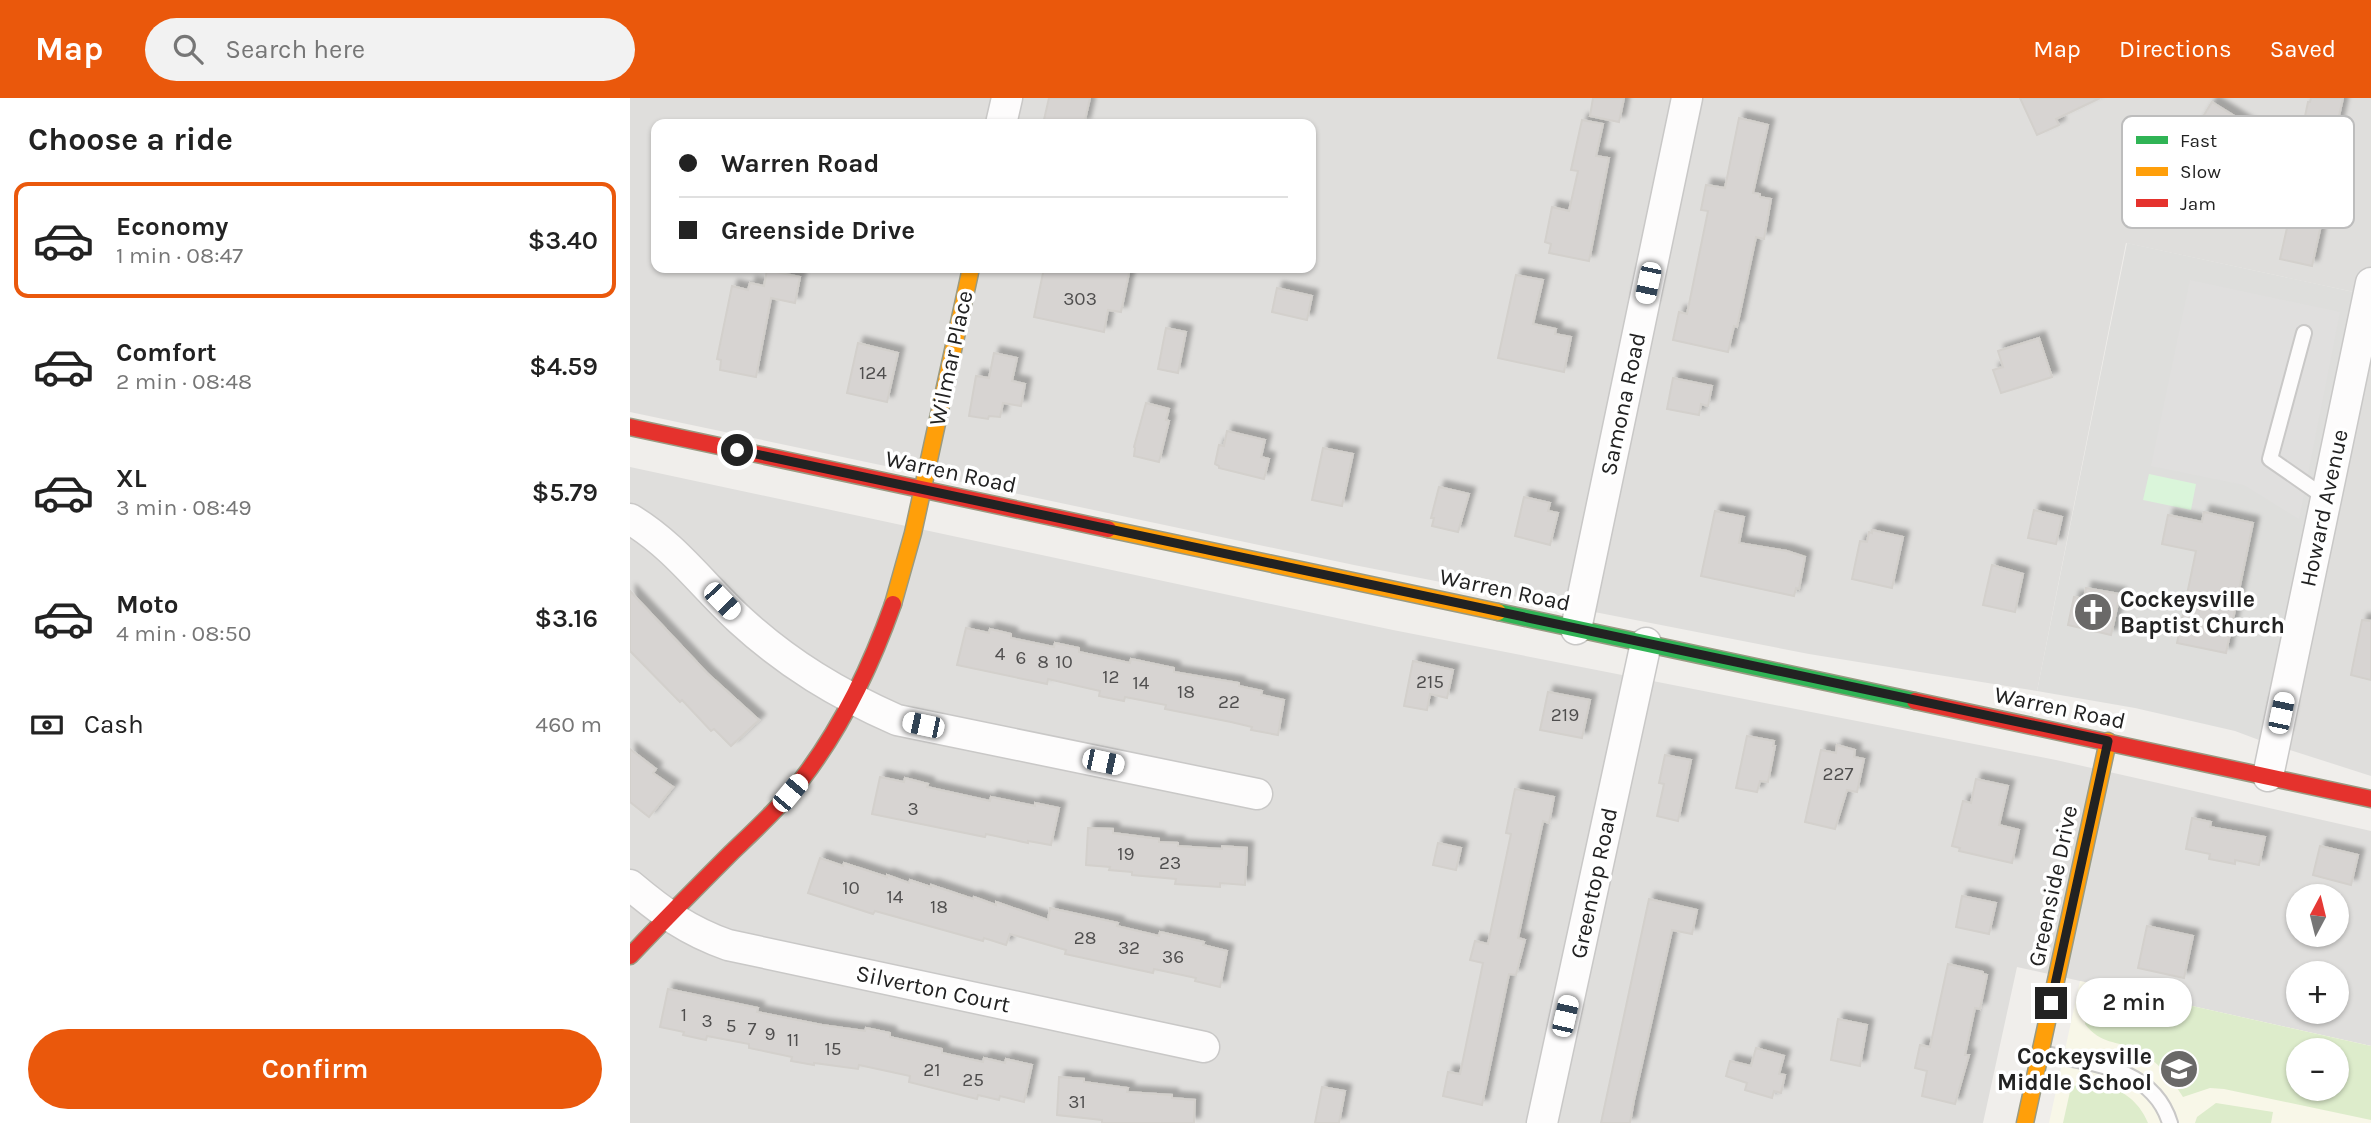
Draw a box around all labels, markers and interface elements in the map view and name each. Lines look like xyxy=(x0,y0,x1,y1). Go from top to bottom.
search box xyxy=(145,18,635,81)
text: Map xyxy=(35,30,103,68)
icon: search xyxy=(169,30,207,68)
text: Search here xyxy=(225,34,365,65)
text: Map xyxy=(2033,35,2081,63)
text: Directions xyxy=(2119,35,2232,63)
text: Saved xyxy=(2270,35,2336,63)
legend xyxy=(2122,116,2354,228)
text: Choose a ride xyxy=(28,121,233,158)
text: Fast xyxy=(2180,130,2217,152)
text: Warren Road xyxy=(721,148,879,179)
text: Slow xyxy=(2180,161,2221,183)
text: Jam xyxy=(2180,193,2216,215)
icon: car xyxy=(32,209,95,272)
text: Economy xyxy=(116,211,228,242)
text: Greenside Drive xyxy=(721,215,915,246)
text: $3.40 xyxy=(528,225,598,256)
text: 1 min · 08:47 xyxy=(116,242,243,269)
car xyxy=(1634,260,1663,306)
street label: Wilmar Place xyxy=(924,288,978,428)
house number: 303 xyxy=(1063,288,1097,310)
street label: Samona Road xyxy=(1595,330,1651,478)
icon: car xyxy=(32,335,95,398)
text: Comfort xyxy=(116,337,217,368)
text: $4.59 xyxy=(529,351,598,382)
house number: 124 xyxy=(859,362,887,384)
text: 2 min · 08:48 xyxy=(116,368,252,395)
street label: Howard Avenue xyxy=(2294,427,2354,589)
route start xyxy=(721,434,753,466)
street label: Warren Road xyxy=(883,445,1019,499)
icon: car xyxy=(32,461,95,524)
text: XL xyxy=(116,463,147,494)
text: $5.79 xyxy=(532,477,598,508)
text: 3 min · 08:49 xyxy=(116,494,252,521)
street label: Warren Road xyxy=(1437,563,1573,617)
car xyxy=(700,579,745,623)
place label: Cockeysville Baptist Church xyxy=(2120,586,2285,639)
icon: car xyxy=(32,587,95,650)
text: Moto xyxy=(116,589,178,620)
church icon: Cockeysville Baptist Church xyxy=(2072,591,2114,633)
text: $3.16 xyxy=(535,603,598,634)
text: 4 min · 08:50 xyxy=(116,620,251,647)
house number: 4 xyxy=(995,643,1006,665)
house number: 6 xyxy=(1016,647,1026,669)
house number: 8 xyxy=(1037,651,1049,673)
house number: 10 xyxy=(1055,651,1073,673)
house number: 12 xyxy=(1102,666,1120,688)
house number: 215 xyxy=(1416,671,1444,693)
house number: 14 xyxy=(1133,672,1150,694)
house number: 18 xyxy=(1177,681,1195,703)
street label: Warren Road xyxy=(1992,681,2128,735)
car xyxy=(2267,690,2296,736)
house number: 22 xyxy=(1218,691,1240,713)
house number: 219 xyxy=(1551,704,1579,726)
icon: cash xyxy=(28,706,66,744)
text: Cash xyxy=(84,709,144,740)
car xyxy=(901,710,946,740)
text: 460 m xyxy=(535,711,602,738)
car xyxy=(1081,747,1126,777)
house number: 227 xyxy=(1823,763,1854,785)
car xyxy=(769,770,812,816)
house number: 3 xyxy=(907,798,919,820)
street label: Greenside Drive xyxy=(2023,803,2083,969)
street label: Greentop Road xyxy=(1565,805,1623,961)
house number: 19 xyxy=(1117,843,1135,865)
house number: 23 xyxy=(1159,852,1181,874)
house number: 10 xyxy=(842,877,860,899)
north arrow xyxy=(2286,884,2348,947)
map controls xyxy=(2286,884,2349,1101)
house number: 14 xyxy=(887,886,904,908)
house number: 18 xyxy=(930,896,948,918)
house number: 28 xyxy=(1074,927,1096,949)
house number: 32 xyxy=(1118,937,1140,959)
house number: 36 xyxy=(1162,946,1184,968)
street label: Silverton Court xyxy=(853,959,1013,1019)
button: + xyxy=(2286,961,2349,1024)
callout: 2 min xyxy=(2076,978,2191,1028)
route end xyxy=(2035,987,2067,1019)
text: 2 min xyxy=(2103,989,2165,1016)
car xyxy=(1551,993,1580,1039)
house number: 1 xyxy=(681,1004,687,1026)
house number: 3 xyxy=(701,1010,713,1032)
house number: 5 xyxy=(726,1015,736,1037)
house number: 7 xyxy=(748,1018,757,1040)
house number: 9 xyxy=(764,1023,776,1045)
button: Confirm xyxy=(28,1029,602,1109)
house number: 11 xyxy=(787,1029,799,1051)
house number: 15 xyxy=(824,1038,842,1060)
button: − xyxy=(2286,1038,2349,1101)
place label: Cockeysville Middle School xyxy=(1997,1043,2152,1096)
school or university icon: Cockeysville Middle School xyxy=(2158,1048,2200,1090)
house number: 21 xyxy=(923,1059,941,1081)
house number: 25 xyxy=(962,1069,984,1091)
house number: 31 xyxy=(1068,1091,1086,1113)

